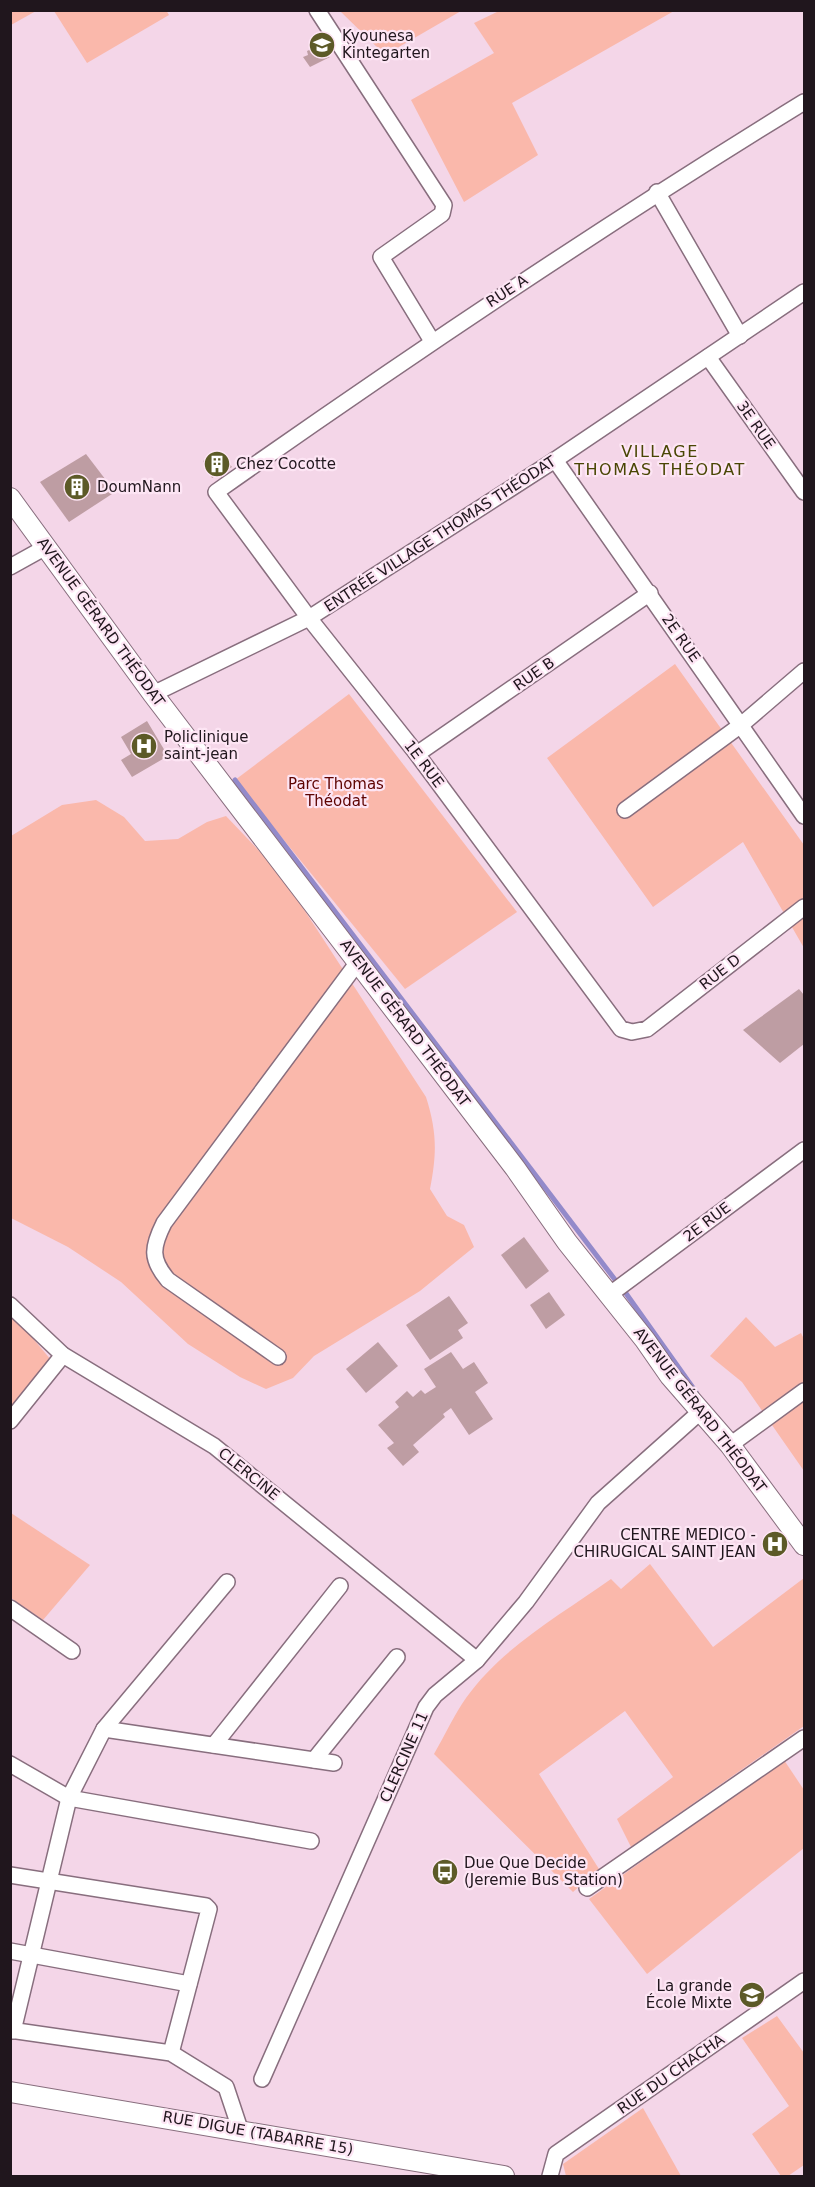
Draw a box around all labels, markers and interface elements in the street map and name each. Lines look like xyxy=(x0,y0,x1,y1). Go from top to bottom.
place label: Kyounesa Kintegarten xyxy=(342,27,430,62)
school or university icon: Kyounesa Kintegarten xyxy=(307,30,337,60)
street label: RUE A xyxy=(483,271,532,311)
street label: 3E RUE xyxy=(733,397,779,453)
district label: VILLAGE THOMAS THÉODAT xyxy=(573,442,746,479)
building icon: Chez Cocotte xyxy=(202,449,232,479)
street label: ENTRÉE VILLAGE THOMAS THÉODAT xyxy=(320,451,560,616)
place label: Chez Cocotte xyxy=(236,455,336,473)
building icon: DoumNann xyxy=(62,472,92,502)
place label: DoumNann xyxy=(97,478,181,496)
street label: AVENUE GÉRARD THÉODAT xyxy=(34,533,170,711)
street label: 2E RUE xyxy=(658,610,704,666)
street label: RUE B xyxy=(510,653,558,695)
place label: Policlinique saint-jean xyxy=(164,728,249,763)
hospital icon: Policlinique saint-jean xyxy=(129,731,159,761)
street label: 1E RUE xyxy=(400,737,448,791)
park label: Parc Thomas Théodat xyxy=(288,775,384,810)
street label: AVENUE GÉRARD THÉODAT xyxy=(336,935,475,1111)
street label: RUE D xyxy=(696,950,744,994)
street label: 2E RUE xyxy=(680,1198,734,1246)
street label: AVENUE GÉRARD THÉODAT xyxy=(630,1323,771,1497)
street label: CLERCINE xyxy=(215,1444,283,1504)
place label: CENTRE MEDICO - CHIRUGICAL SAINT JEAN xyxy=(573,1526,756,1561)
hospital icon: CENTRE MEDICO - CHIRUGICAL SAINT JEAN xyxy=(760,1529,790,1559)
street label: CLERCINE 11 xyxy=(376,1709,432,1805)
place label: Due Que Decide (Jeremie Bus Station) xyxy=(464,1854,623,1889)
bus stop icon: Due Que Decide (Jeremie Bus Station) xyxy=(430,1857,460,1887)
place label: La grande École Mixte xyxy=(646,1977,732,2012)
school or university icon: La grande École Mixte xyxy=(737,1980,767,2010)
street label: RUE DU CHACHA xyxy=(614,2030,729,2118)
street label: RUE DIGUE (TABARRE 15) xyxy=(161,2107,355,2159)

